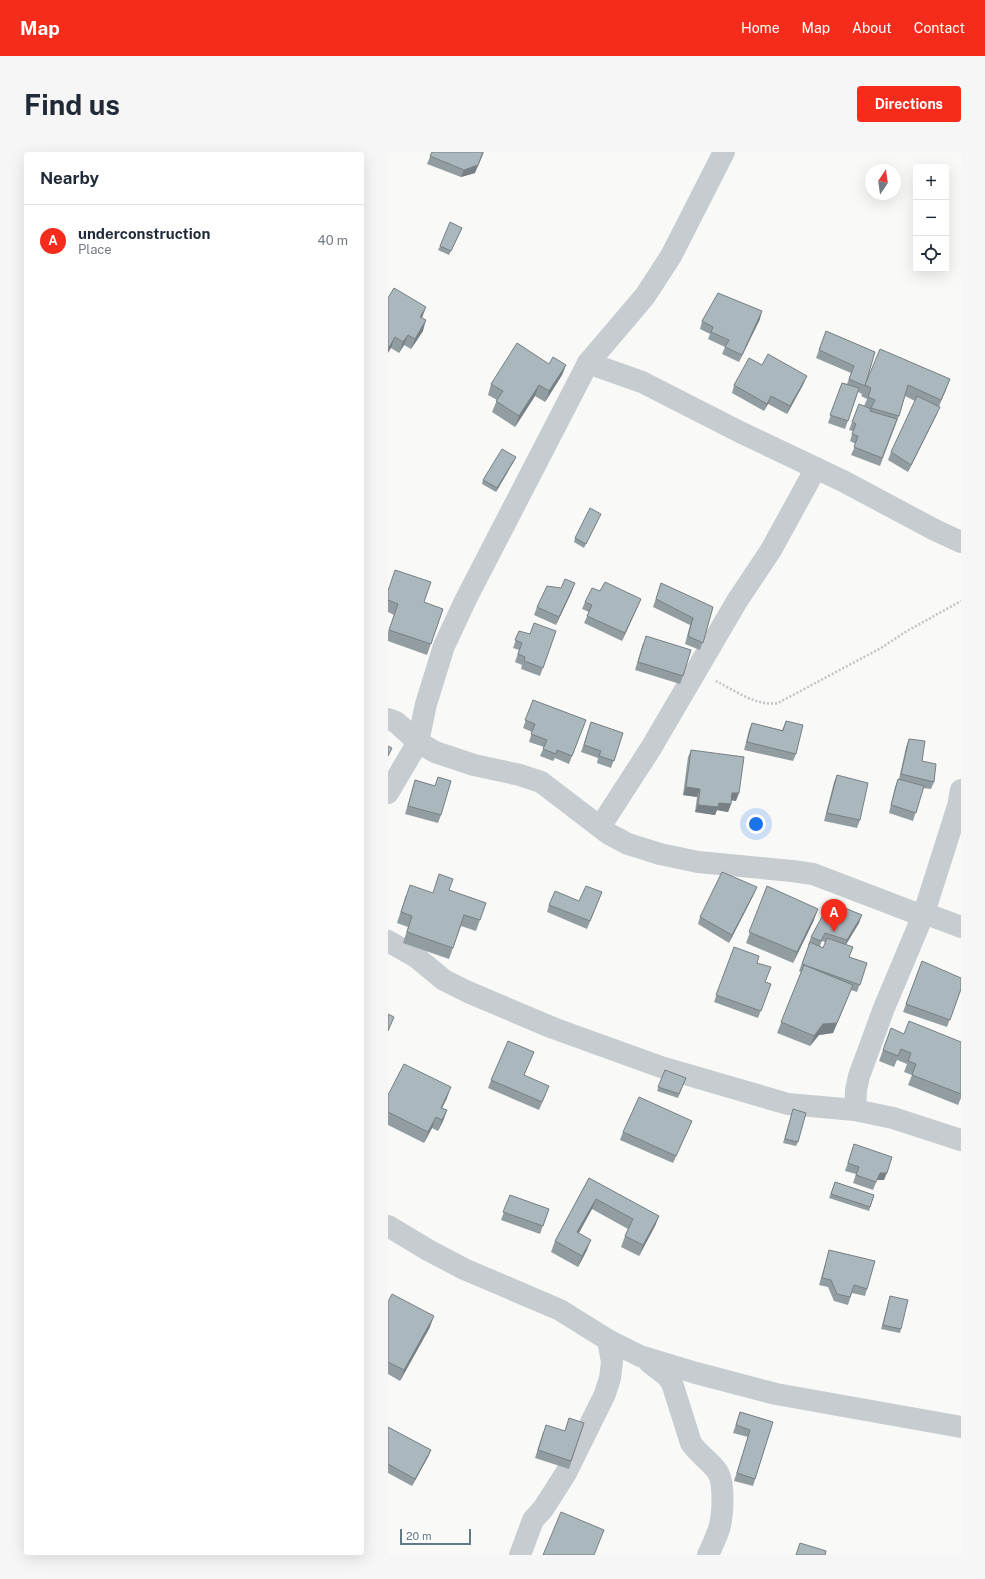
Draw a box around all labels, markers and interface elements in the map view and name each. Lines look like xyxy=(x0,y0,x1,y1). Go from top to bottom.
text: Map xyxy=(20,17,60,39)
text: Home xyxy=(741,20,780,36)
text: Map xyxy=(802,20,830,36)
text: About xyxy=(852,20,892,36)
text: Contact xyxy=(914,20,965,36)
button: Directions xyxy=(857,86,961,122)
text: Find us xyxy=(24,88,120,121)
north arrow xyxy=(865,164,901,200)
map controls xyxy=(913,164,949,272)
button: + xyxy=(913,164,949,200)
text: Nearby xyxy=(40,168,99,188)
button: − xyxy=(913,200,949,236)
text: underconstruction xyxy=(78,225,210,242)
text: A xyxy=(48,233,58,248)
text: 40 m xyxy=(317,233,348,248)
button: locate xyxy=(913,236,949,272)
text: Place xyxy=(78,242,112,257)
your location xyxy=(746,814,766,834)
pin: A xyxy=(821,899,847,932)
scale bar xyxy=(400,1527,471,1546)
text: 20 m xyxy=(406,1530,431,1542)

